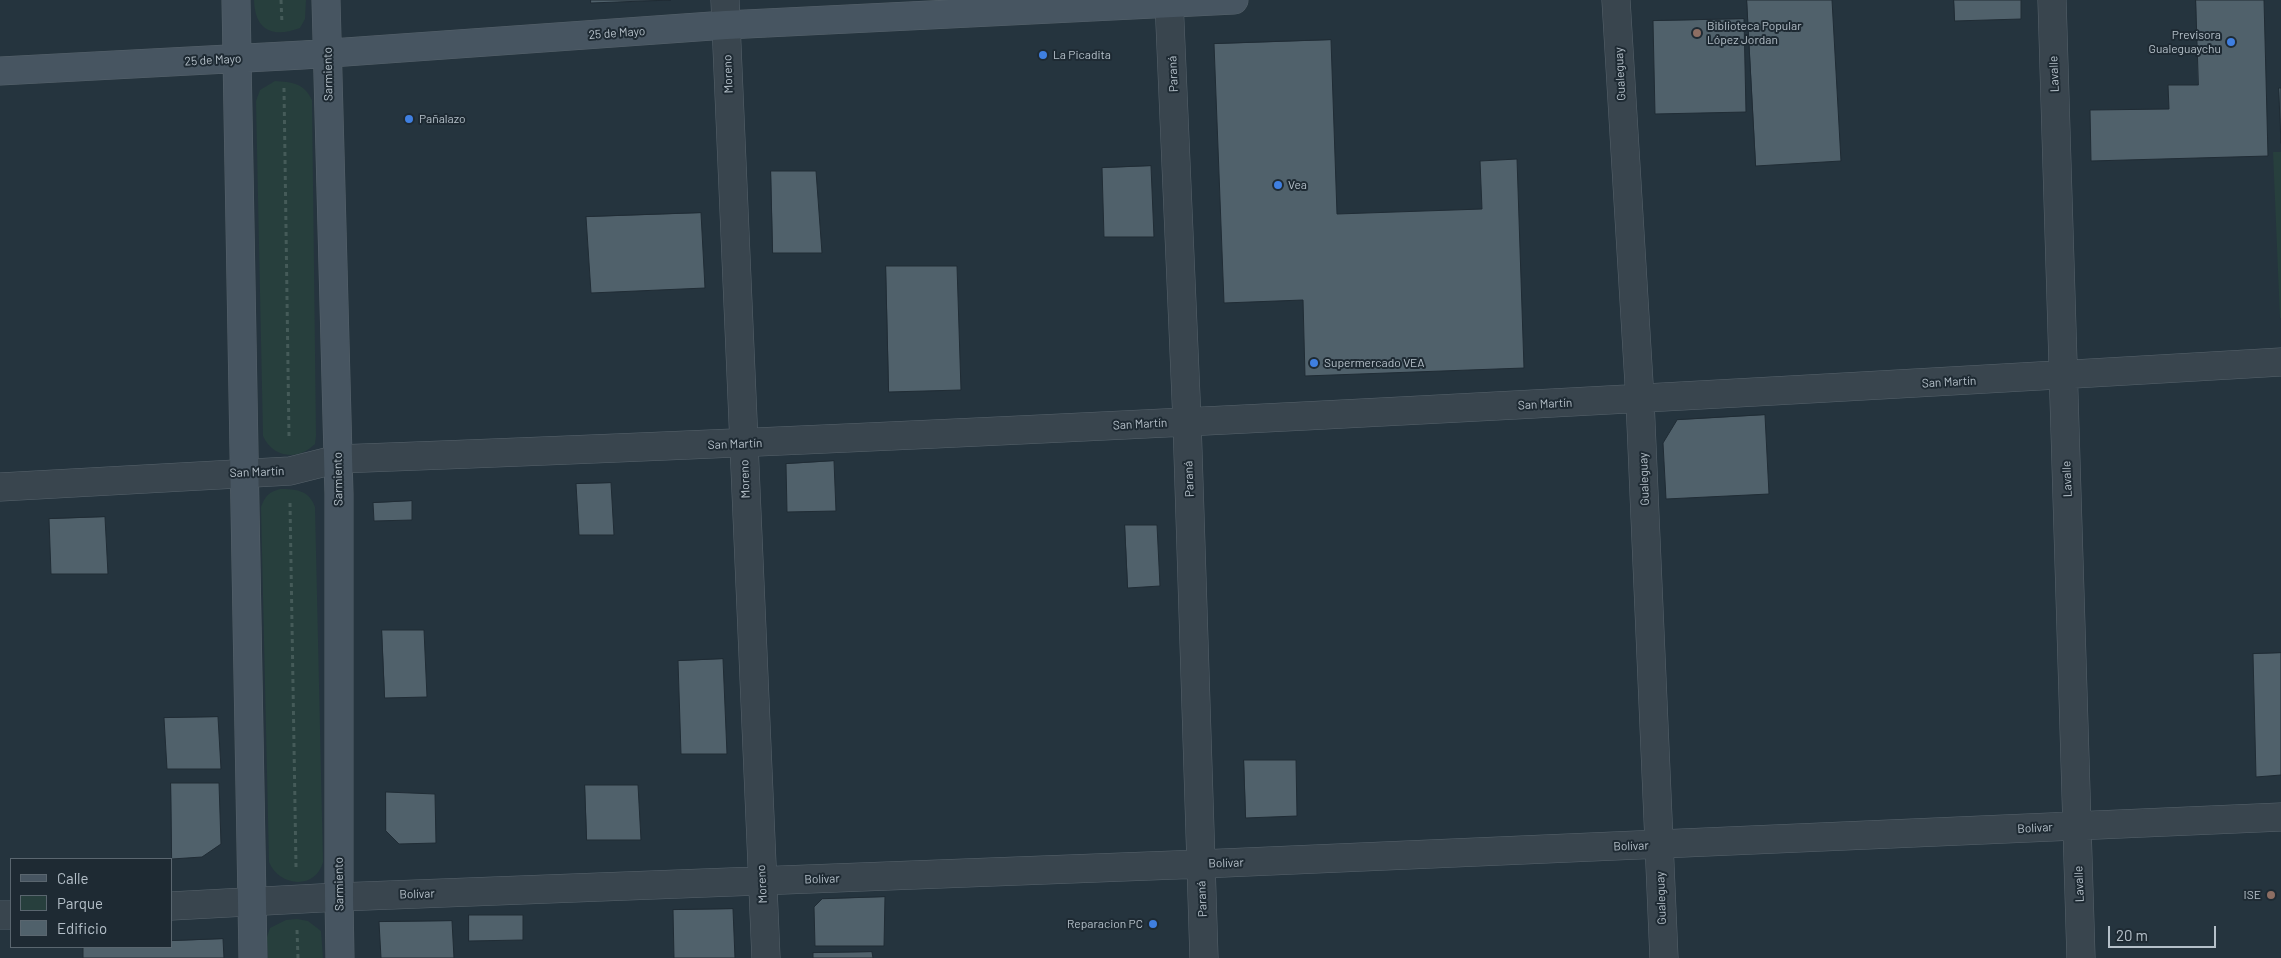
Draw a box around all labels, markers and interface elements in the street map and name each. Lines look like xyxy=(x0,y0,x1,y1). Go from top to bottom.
place label: Biblioteca Popular López Jordan xyxy=(1707,19,1802,47)
street label: 25 de Mayo xyxy=(588,24,646,42)
marker: Biblioteca Popular López Jordan xyxy=(1691,27,1703,39)
place label: Previsora Gualeguaychu xyxy=(2149,28,2221,56)
marker: Previsora Gualeguaychu xyxy=(2225,36,2237,48)
street label: Sarmiento xyxy=(320,47,336,101)
street label: Gualeguay xyxy=(1611,47,1629,101)
place label: La Picadita xyxy=(1053,48,1111,62)
marker: La Picadita xyxy=(1037,49,1049,61)
street label: 25 de Mayo xyxy=(184,51,242,69)
street label: Moreno xyxy=(720,54,736,94)
street label: Paraná xyxy=(1165,56,1181,92)
street label: Lavalle xyxy=(2046,56,2062,92)
place label: Pañalazo xyxy=(419,112,466,126)
marker: Pañalazo xyxy=(403,113,415,125)
place label: Vea xyxy=(1288,178,1307,192)
marker: Vea xyxy=(1272,179,1284,191)
place label: Supermercado VEA xyxy=(1324,356,1425,370)
marker: Supermercado VEA xyxy=(1308,357,1320,369)
street label: San Martín xyxy=(1921,373,1977,391)
street label: San Martín xyxy=(1517,395,1573,413)
street label: San Martín xyxy=(1112,415,1168,433)
street label: San Martín xyxy=(707,436,763,452)
street label: Sarmiento xyxy=(330,452,346,506)
street label: Gualeguay xyxy=(1636,452,1652,506)
street label: Moreno xyxy=(737,459,753,499)
street label: Paraná xyxy=(1181,461,1197,497)
street label: Lavalle xyxy=(2059,461,2075,497)
street label: San Martín xyxy=(229,464,285,480)
street label: Bolívar xyxy=(2017,820,2053,836)
street label: Bolívar xyxy=(1613,838,1649,854)
street label: Bolívar xyxy=(1208,855,1244,871)
street label: Sarmiento xyxy=(331,857,347,911)
legend xyxy=(10,858,172,948)
street label: Moreno xyxy=(754,864,770,904)
street label: Lavalle xyxy=(2071,866,2087,902)
text: Calle xyxy=(57,869,89,887)
street label: Bolívar xyxy=(804,871,840,887)
street label: Gualeguay xyxy=(1653,871,1669,925)
street label: Paraná xyxy=(1194,881,1210,917)
street label: Bolívar xyxy=(399,886,435,902)
place label: ISE xyxy=(2244,888,2261,902)
marker: ISE xyxy=(2265,889,2277,901)
text: Parque xyxy=(57,894,103,912)
scale bar xyxy=(2111,916,2218,948)
place label: Reparacion PC xyxy=(1067,917,1143,931)
marker: Reparacion PC xyxy=(1147,918,1159,930)
text: Edificio xyxy=(57,919,107,937)
text: 20 m xyxy=(2116,926,2148,944)

